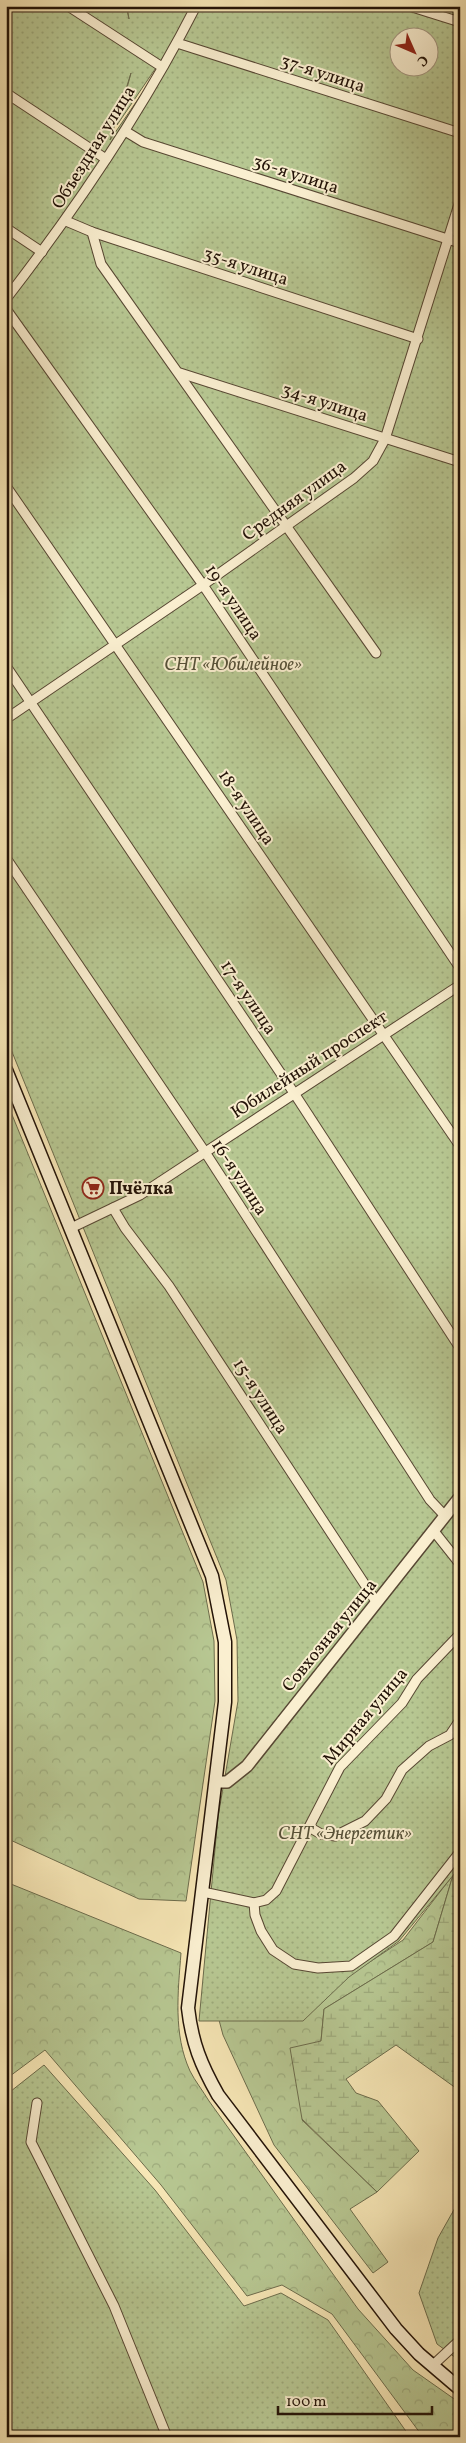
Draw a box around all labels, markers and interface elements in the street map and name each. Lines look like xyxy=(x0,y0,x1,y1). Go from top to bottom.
north arrow xyxy=(388,28,438,78)
street label: 37-я улица xyxy=(277,49,368,100)
text: С xyxy=(412,50,432,70)
street label: Объездная улица xyxy=(46,81,142,214)
street label: 36-я улица xyxy=(249,150,342,201)
street label: 35-я улица xyxy=(200,242,291,293)
street label: 34-я улица xyxy=(278,378,371,429)
street label: Средняя улица xyxy=(238,455,352,548)
street label: 19-я улица xyxy=(198,560,267,646)
park label: СНТ «Юбилейное» xyxy=(164,653,302,678)
street label: 18-я улица xyxy=(211,765,280,851)
street label: 17-я улица xyxy=(214,956,282,1040)
street label: Юбилейный проспект xyxy=(227,1005,393,1125)
street label: 16-я улица xyxy=(205,1135,273,1221)
supermarket icon: Пчёлка xyxy=(81,1176,105,1200)
place label: Пчёлка xyxy=(109,1177,173,1202)
street label: 15-я улица xyxy=(226,1354,294,1440)
street label: Совхозная улица xyxy=(277,1574,384,1698)
street label: Мирная улица xyxy=(318,1663,414,1771)
park label: СНТ «Энергетик» xyxy=(278,1822,412,1847)
scale bar xyxy=(278,2383,432,2415)
text: 100 m xyxy=(286,2392,326,2413)

